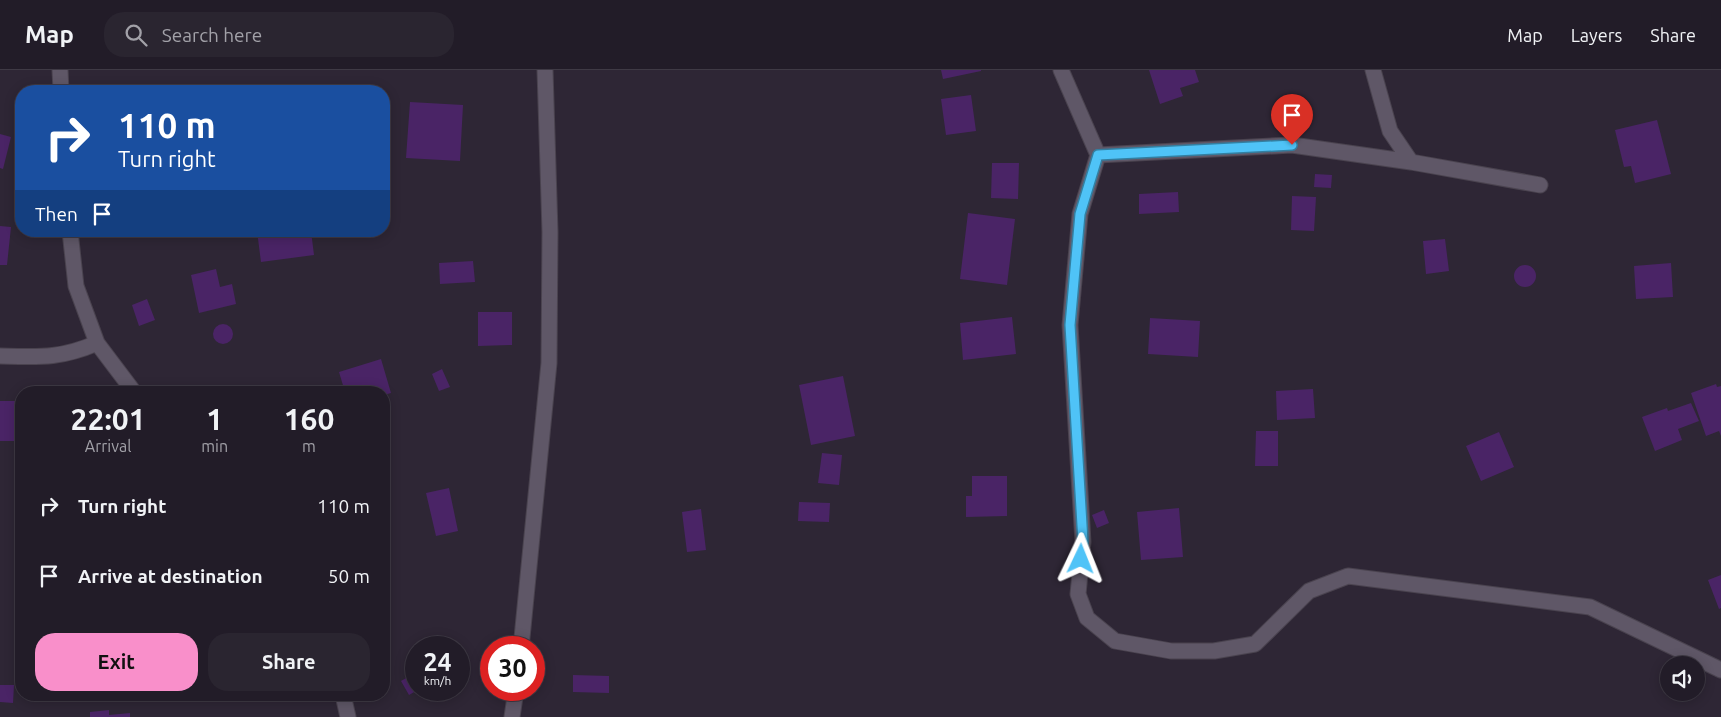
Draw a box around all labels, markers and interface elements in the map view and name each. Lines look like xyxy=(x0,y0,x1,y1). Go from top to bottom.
search box xyxy=(104,12,454,57)
text: Map xyxy=(25,21,74,48)
icon: search xyxy=(122,21,150,49)
text: Search here xyxy=(162,24,262,46)
text: Map xyxy=(1507,25,1543,45)
text: Layers xyxy=(1571,25,1622,45)
text: Share xyxy=(1650,25,1696,45)
pin xyxy=(1271,94,1313,145)
icon: arrive xyxy=(1278,101,1306,129)
icon: right xyxy=(35,105,100,170)
text: 110 m xyxy=(118,105,216,145)
text: Turn right xyxy=(118,146,216,171)
icon: arrive xyxy=(88,200,116,228)
text: Then xyxy=(35,203,78,225)
text: 22:01 xyxy=(71,402,146,436)
text: 1 xyxy=(206,402,223,436)
text: 160 xyxy=(284,402,334,436)
text: Arrival xyxy=(85,437,131,455)
text: min xyxy=(201,437,228,455)
text: m xyxy=(302,437,316,455)
icon: right xyxy=(35,492,63,520)
text: Turn right xyxy=(78,495,166,517)
text: 110 m xyxy=(317,495,370,517)
position arrow xyxy=(1054,532,1106,584)
icon: arrive xyxy=(35,562,63,590)
text: Arrive at destination xyxy=(78,565,263,587)
text: 50 m xyxy=(328,565,370,587)
button: Exit xyxy=(35,633,198,691)
button: Share xyxy=(208,633,370,691)
speed limit sign: 30 xyxy=(480,636,545,701)
text: 24 xyxy=(423,648,452,676)
map controls xyxy=(1660,656,1705,701)
button: sound xyxy=(1660,656,1705,701)
text: km/h xyxy=(424,674,451,687)

